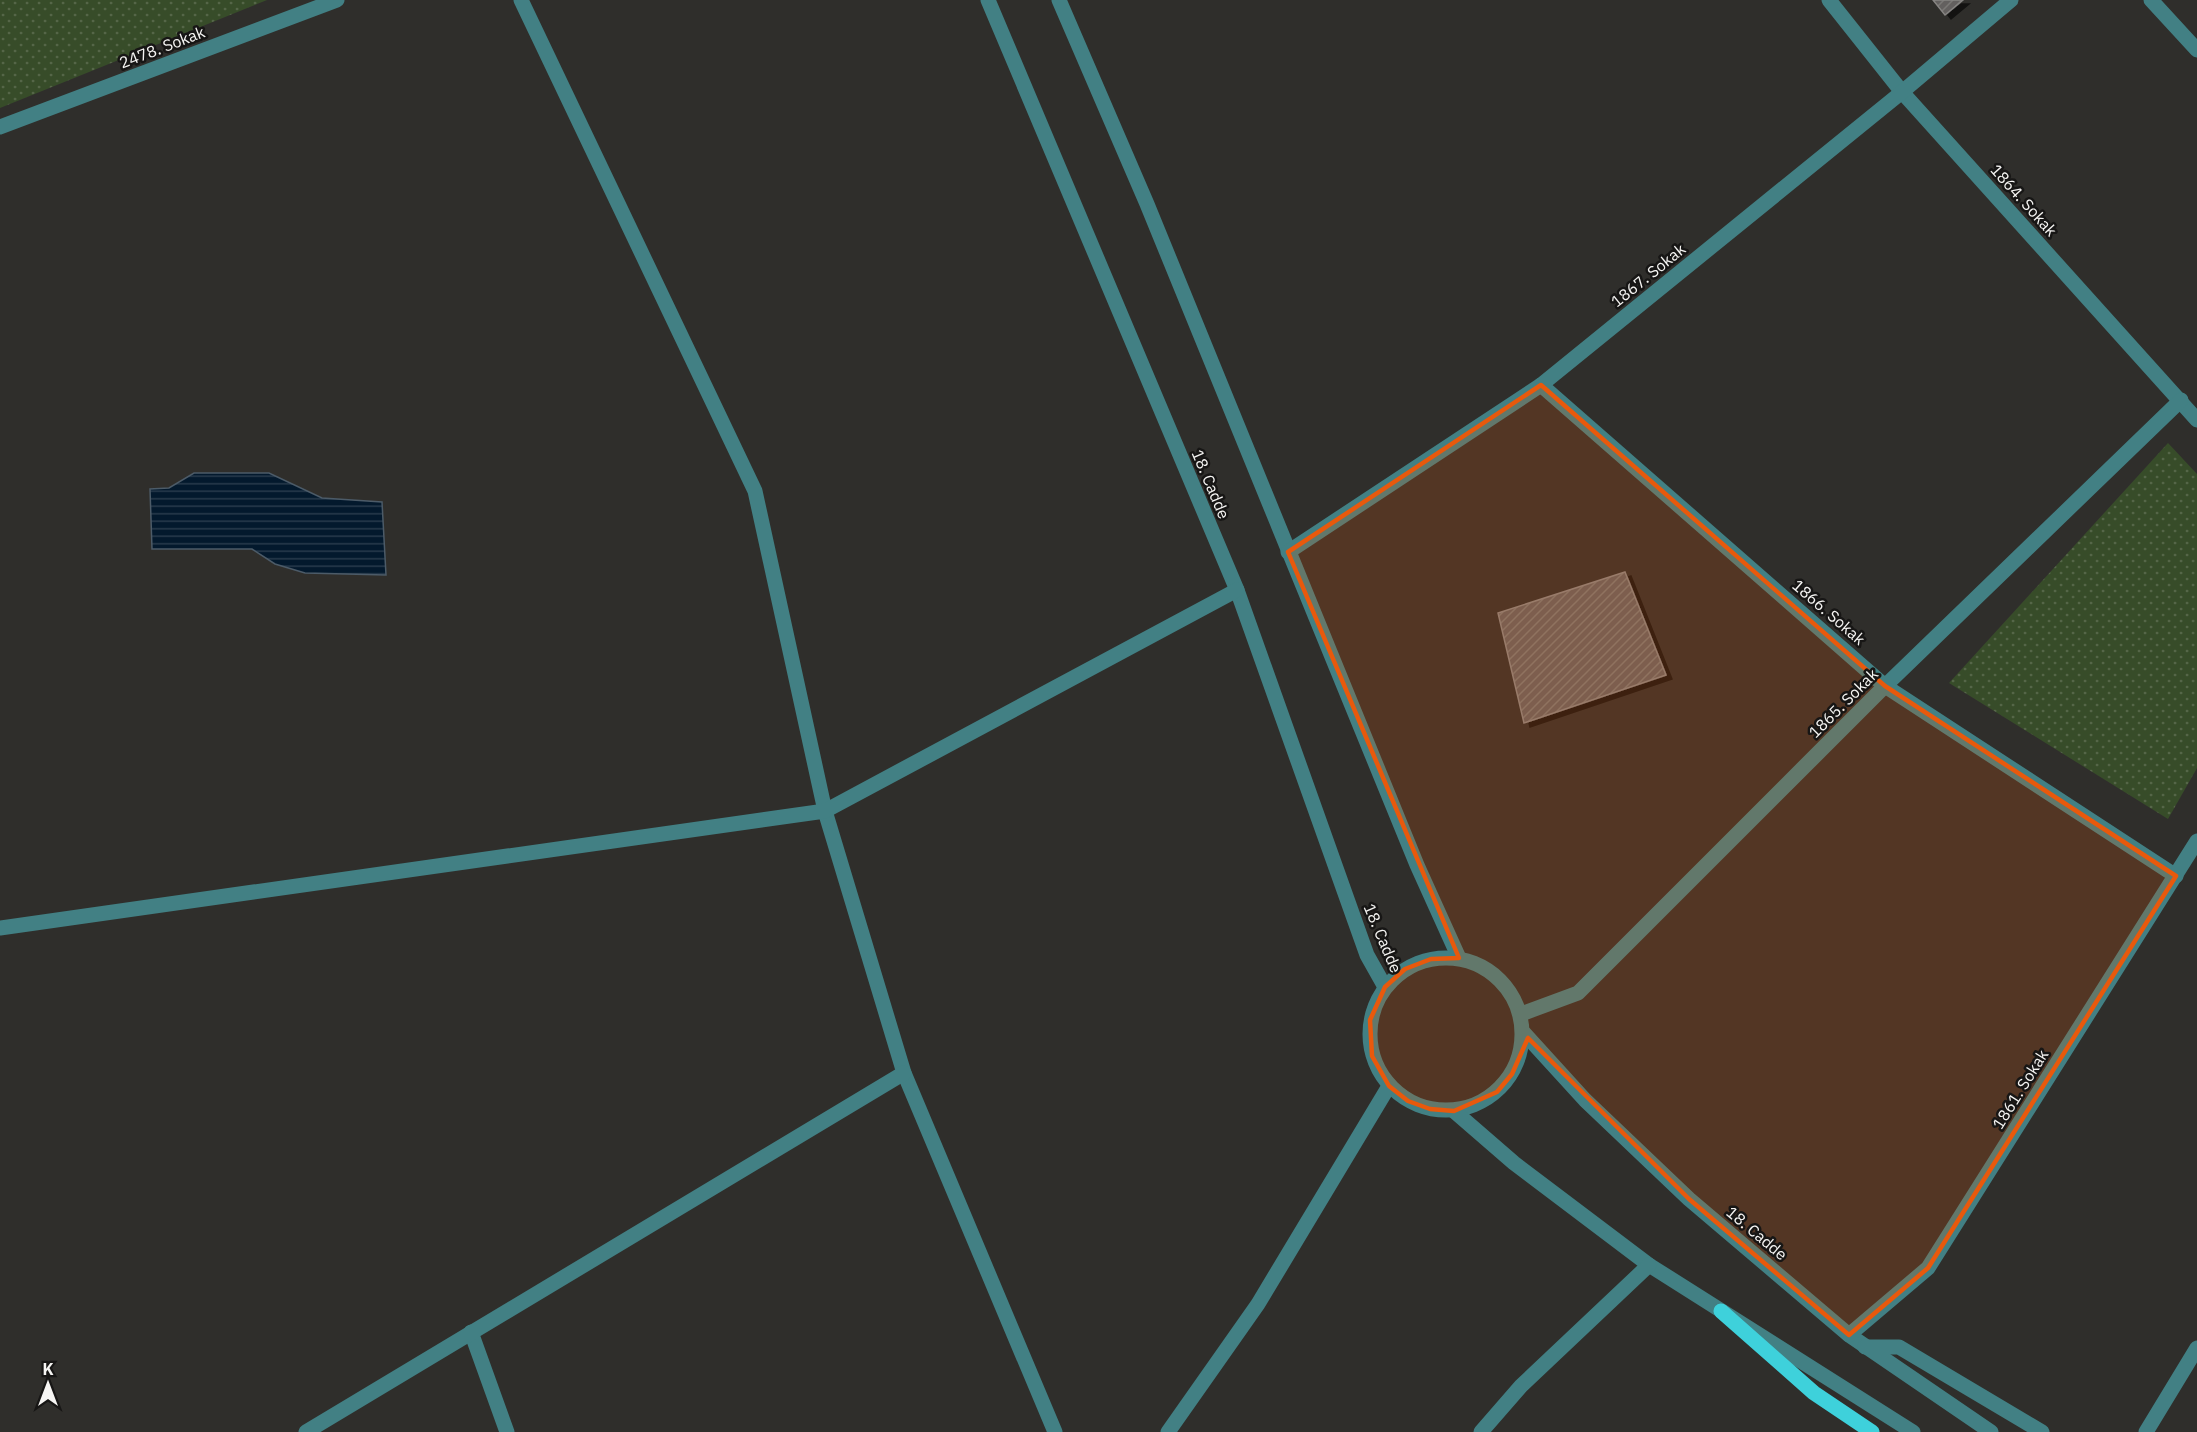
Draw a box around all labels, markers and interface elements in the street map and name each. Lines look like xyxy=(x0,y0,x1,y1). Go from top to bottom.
street label: 2478. Sokak xyxy=(116,21,208,72)
street label: 1864. Sokak xyxy=(1986,160,2062,241)
street label: 1867. Sokak xyxy=(1607,239,1690,311)
street label: 18. Cadde xyxy=(1188,446,1235,522)
street label: 1866. Sokak xyxy=(1788,575,1870,649)
street label: 1865. Sokak xyxy=(1804,664,1882,742)
street label: 18. Cadde xyxy=(1360,900,1407,976)
street label: 1861. Sokak xyxy=(1988,1045,2053,1133)
street label: 18. Cadde xyxy=(1723,1202,1792,1264)
north arrow xyxy=(18,1354,78,1414)
text: K xyxy=(42,1359,54,1379)

